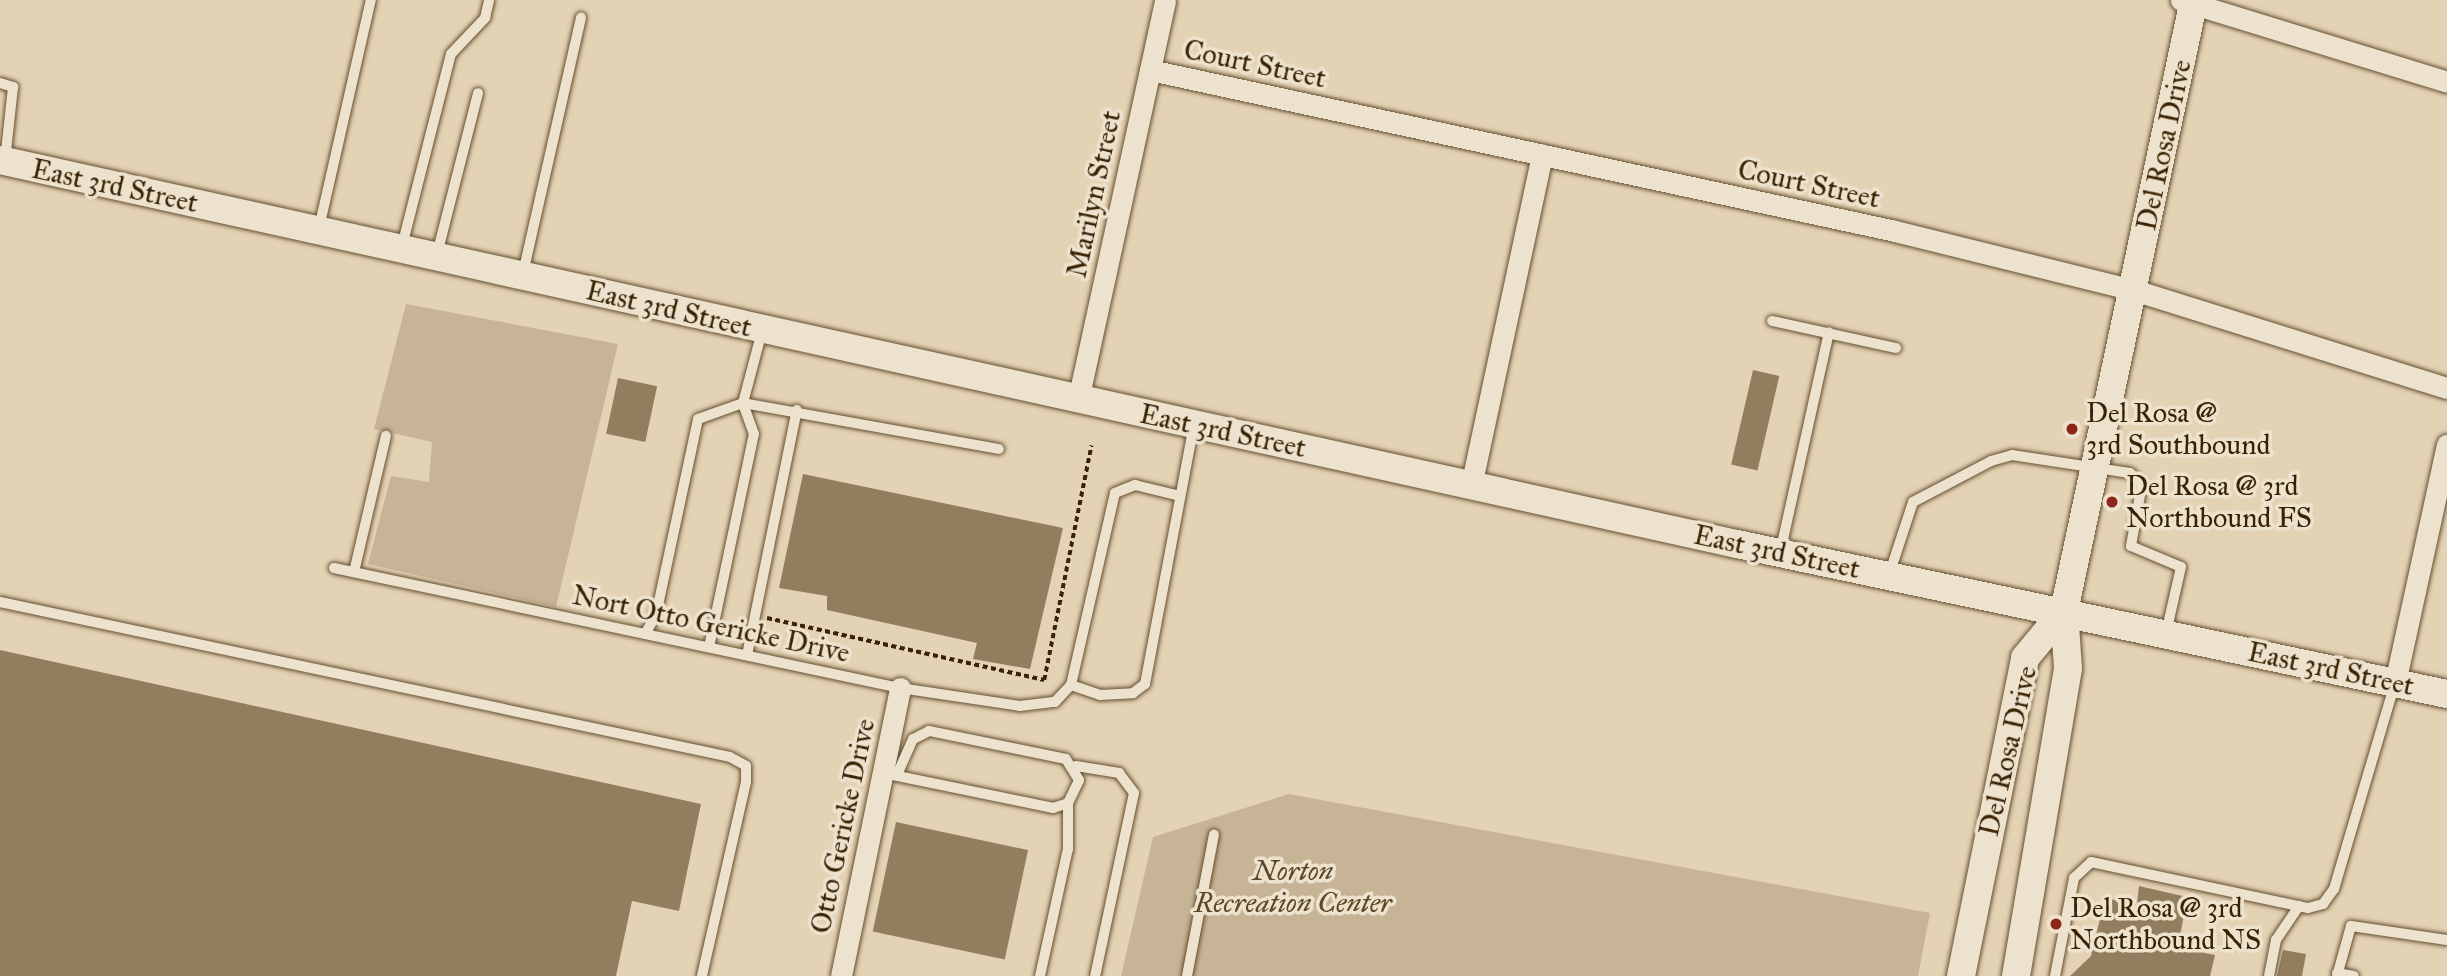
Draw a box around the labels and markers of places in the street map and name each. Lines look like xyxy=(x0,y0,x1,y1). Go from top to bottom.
place label: Del Rosa @ 3rd Southbound xyxy=(2086,396,2270,462)
marker: Del Rosa @ 3rd Southbound xyxy=(2064,421,2080,437)
place label: Del Rosa @ 3rd Northbound FS xyxy=(2126,469,2312,535)
marker: Del Rosa @ 3rd Northbound FS xyxy=(2104,494,2120,510)
place label: Del Rosa @ 3rd Northbound NS xyxy=(2070,891,2261,957)
marker: Del Rosa @ 3rd Northbound NS xyxy=(2048,916,2064,932)

